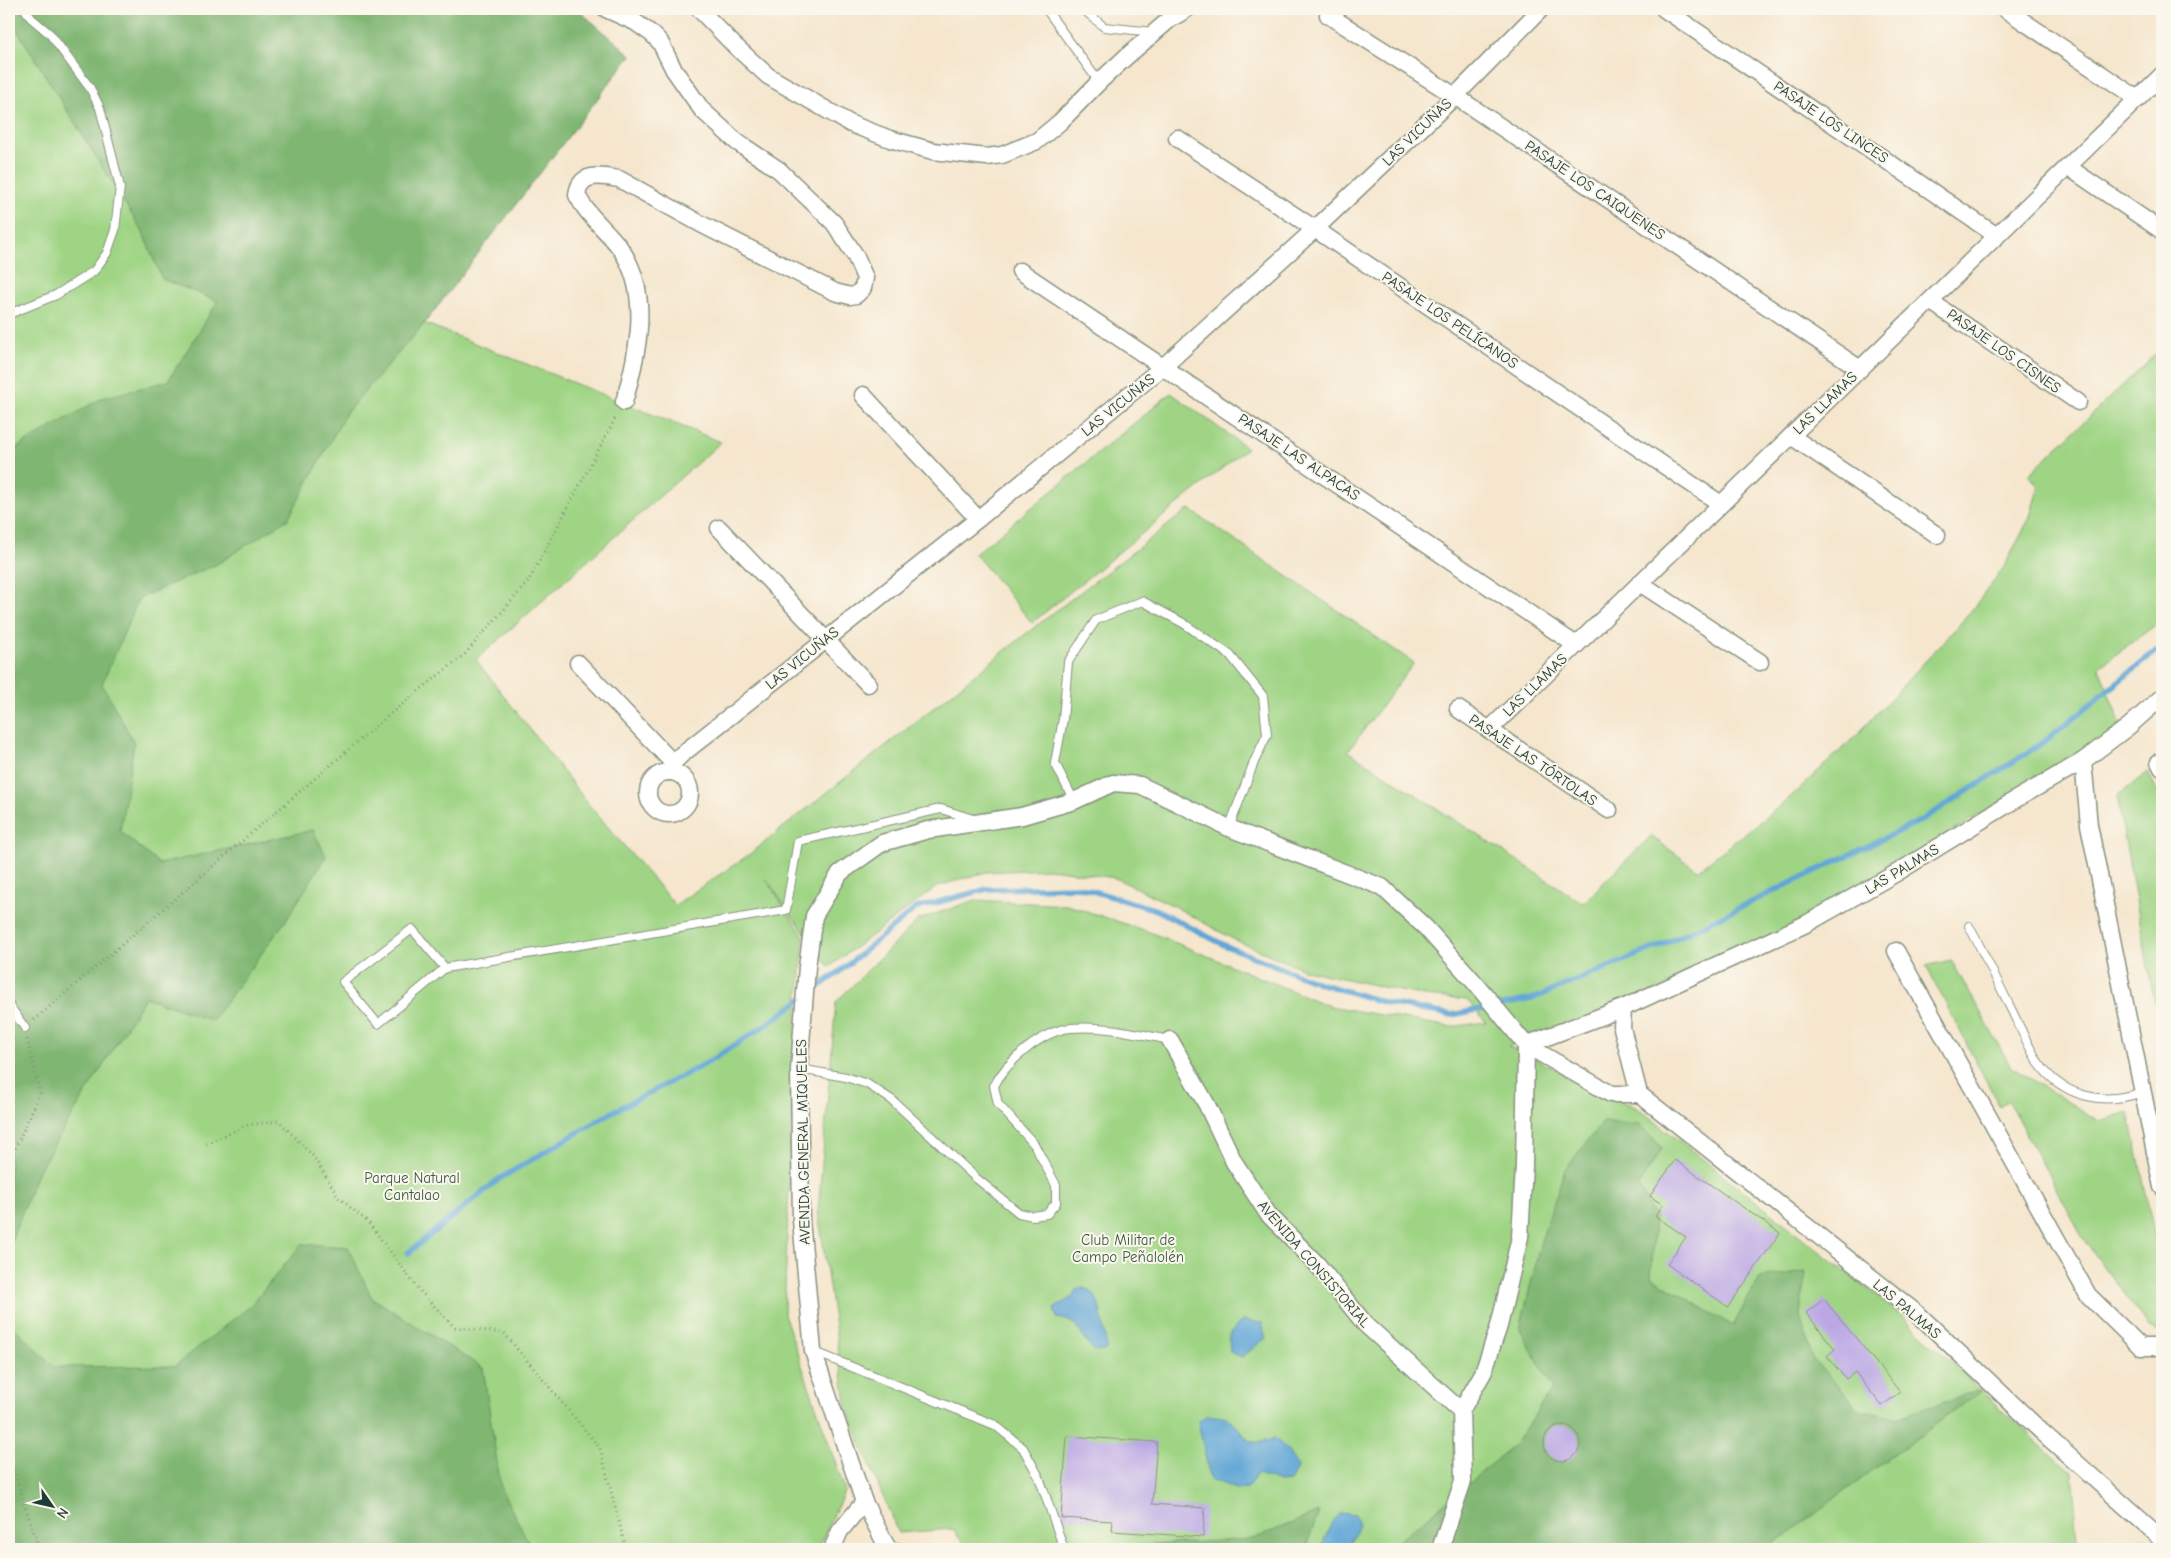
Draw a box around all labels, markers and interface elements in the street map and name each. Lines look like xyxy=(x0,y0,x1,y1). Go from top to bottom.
street label: PASAJE LOS LINCES xyxy=(1770,77,1892,167)
street label: LAS VICUÑAS xyxy=(1379,94,1455,170)
street label: PASAJE LOS CAIQUENES xyxy=(1522,136,1668,244)
street label: PASAJE LOS PELÍCANOS xyxy=(1378,267,1522,372)
street label: PASAJE LOS CISNES xyxy=(1944,305,2064,397)
street label: LAS LLAMAS xyxy=(1789,368,1861,438)
street label: LAS VICUÑAS xyxy=(1078,370,1158,440)
street label: PASAJE LAS ALPACAS xyxy=(1235,410,1363,504)
street label: LAS VICUÑAS xyxy=(762,623,842,693)
street label: LAS LLAMAS xyxy=(1499,650,1571,720)
street label: PASAJE LAS TÓRTOLAS xyxy=(1466,710,1601,810)
street label: LAS PALMAS xyxy=(1862,840,1942,898)
street label: AVENIDA GENERAL MIQUELES xyxy=(792,1039,814,1245)
park label: Parque Natural Cantalao xyxy=(364,1169,460,1204)
street label: AVENIDA CONSISTORIAL xyxy=(1254,1197,1375,1332)
park label: Club Militar de Campo Peñalolén xyxy=(1072,1231,1184,1266)
street label: LAS PALMAS xyxy=(1869,1275,1945,1343)
north arrow xyxy=(28,1480,78,1530)
text: N xyxy=(53,1504,72,1522)

